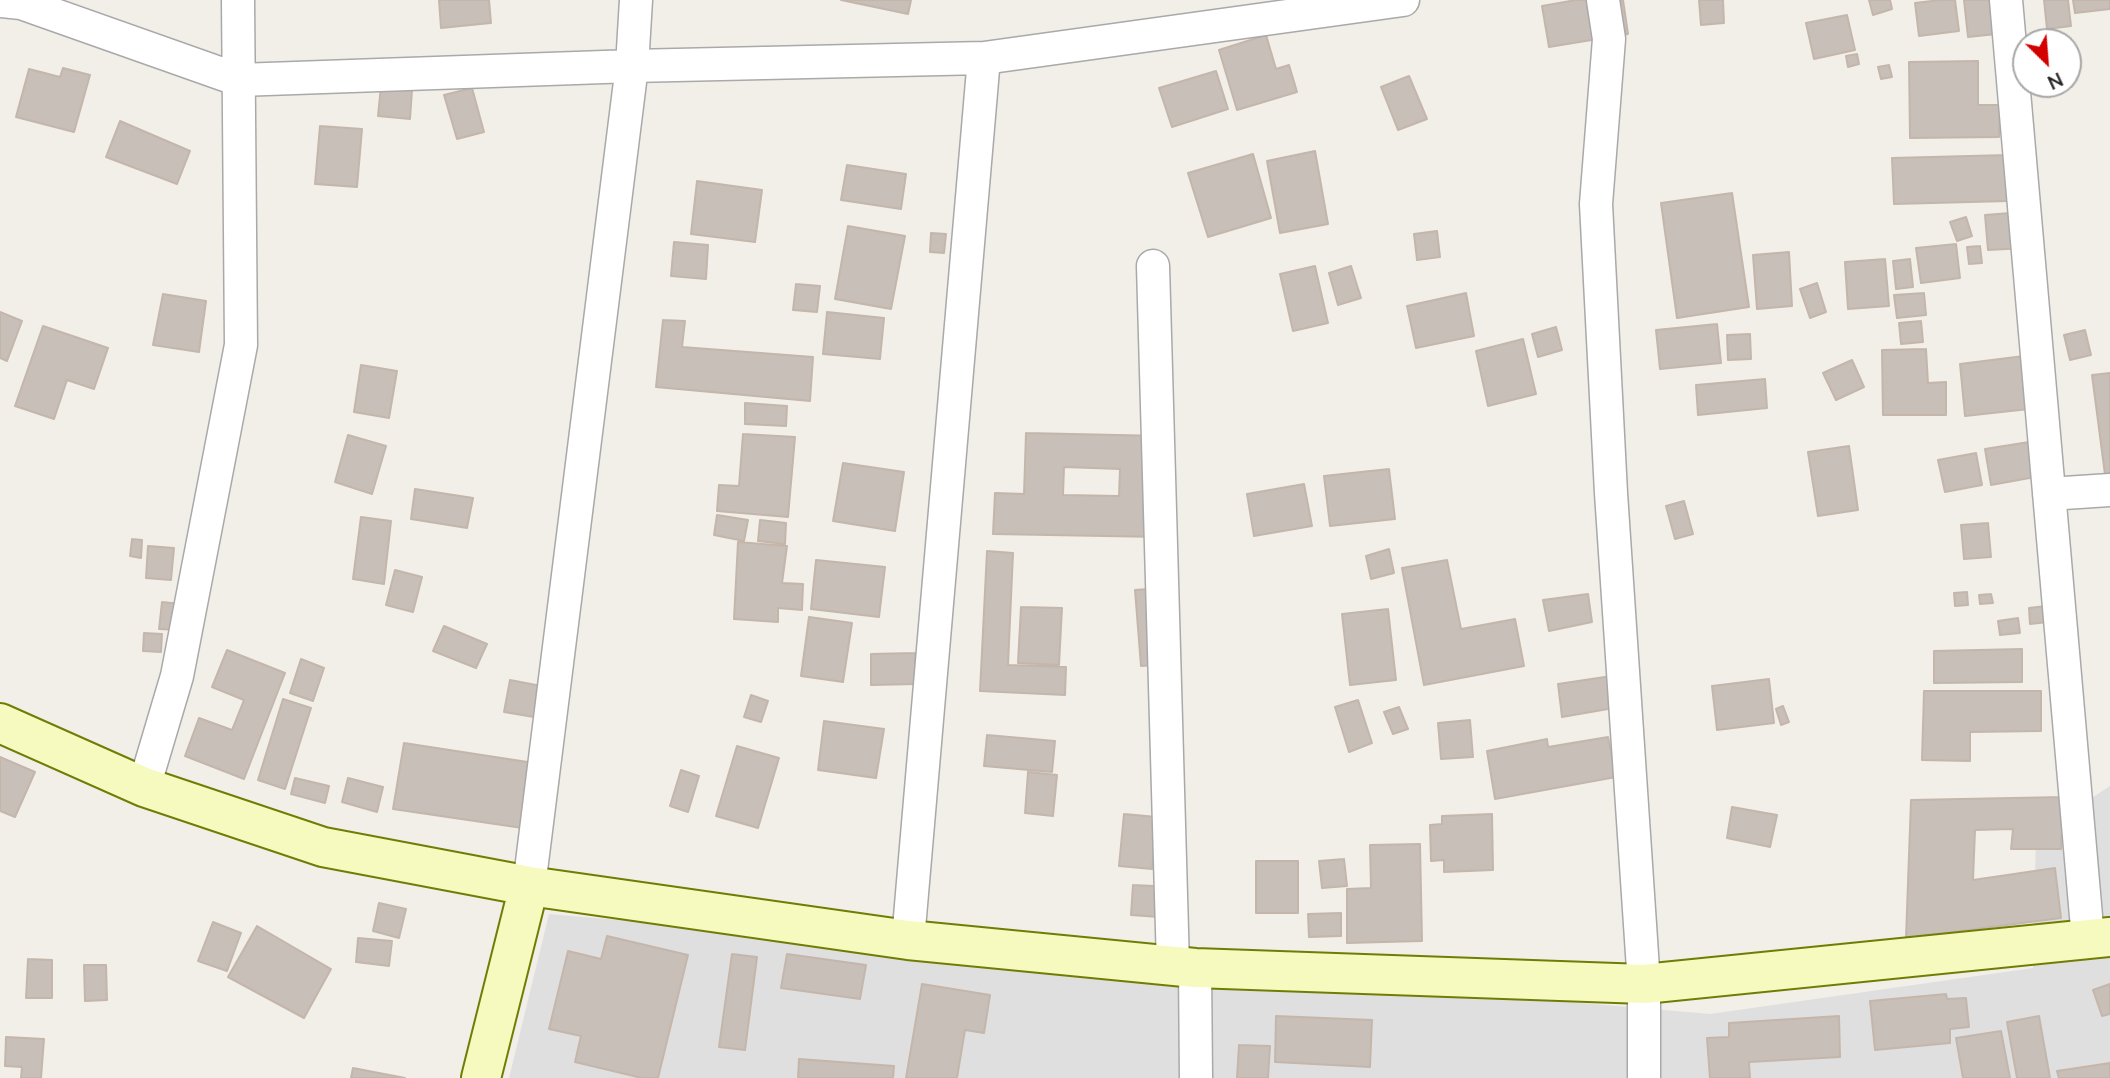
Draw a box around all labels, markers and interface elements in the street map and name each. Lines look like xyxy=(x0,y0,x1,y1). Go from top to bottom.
north arrow xyxy=(2012,28,2082,98)
text: N xyxy=(2043,65,2067,95)

